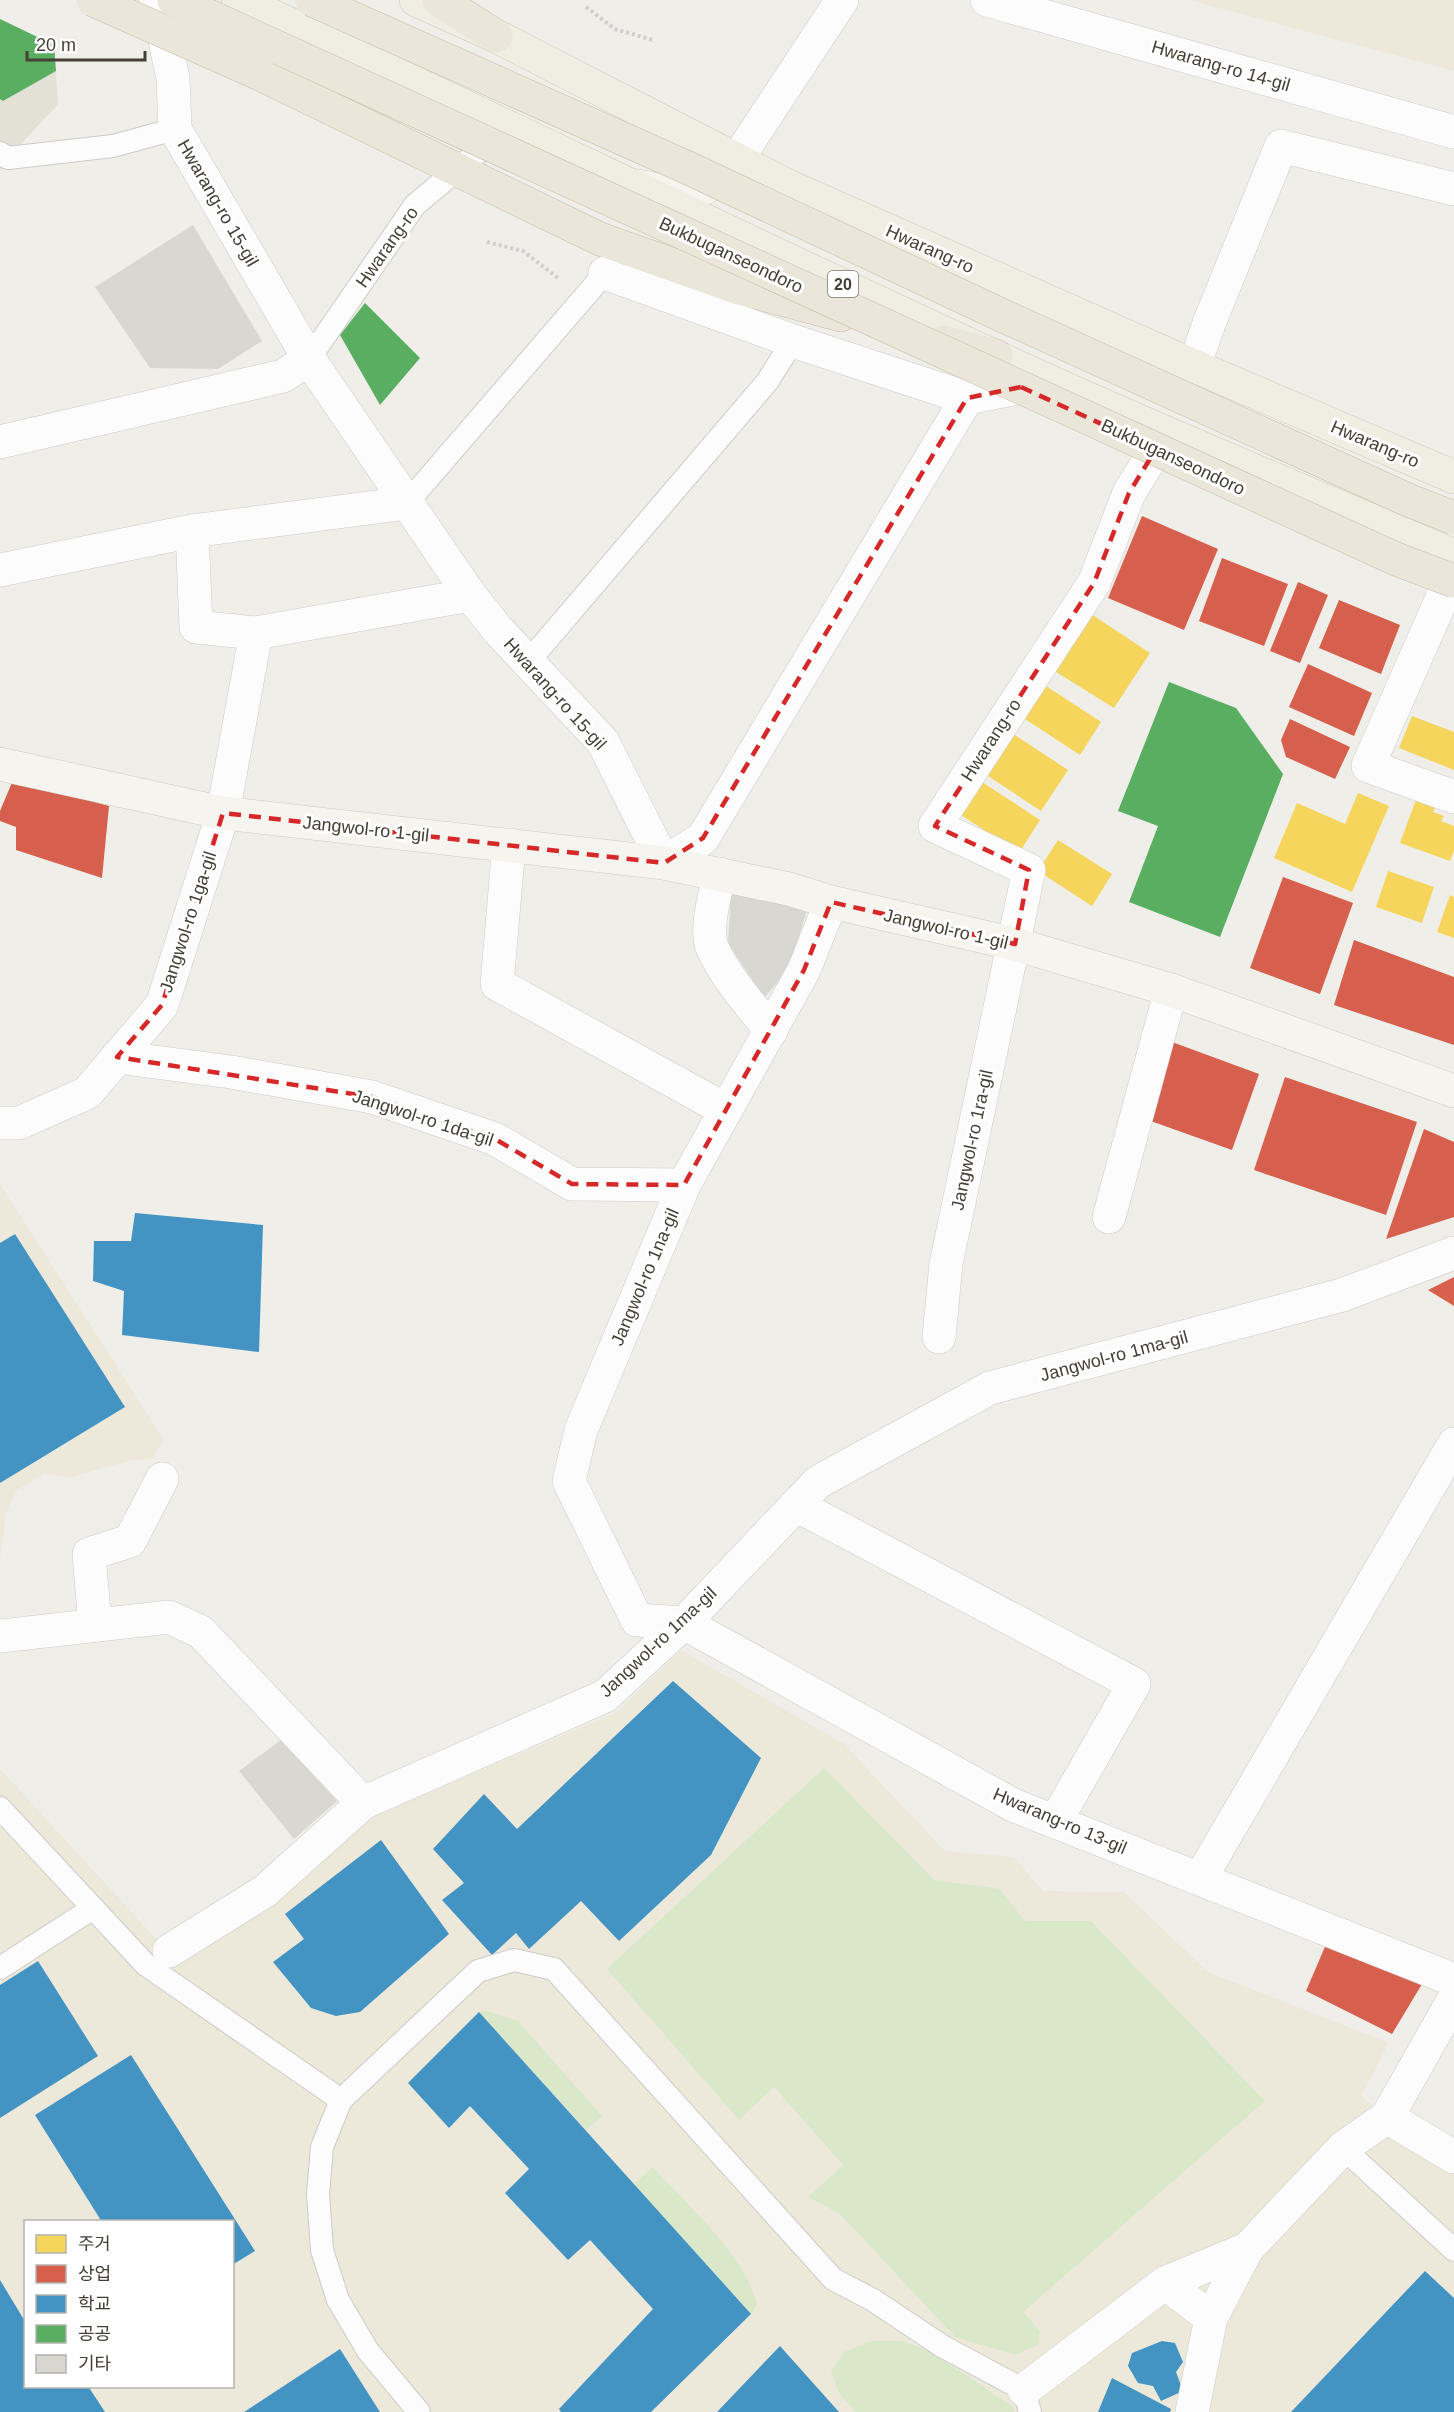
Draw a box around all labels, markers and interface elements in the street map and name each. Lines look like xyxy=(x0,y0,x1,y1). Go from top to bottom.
scale bar xyxy=(27,24,146,62)
text: 20 m xyxy=(36,35,76,55)
street label: Hwarang-ro 14-gil xyxy=(1149,37,1293,95)
street label: Hwarang-ro 15-gil xyxy=(174,136,262,270)
street label: Hwarang-ro xyxy=(352,203,422,291)
street label: Bukbuganseondoro xyxy=(656,213,806,297)
street label: Hwarang-ro xyxy=(883,221,977,277)
road number: 20 xyxy=(828,271,858,297)
street label: Bukbuganseondoro xyxy=(1098,415,1248,499)
street label: Hwarang-ro xyxy=(1328,416,1422,472)
street label: Hwarang-ro 15-gil xyxy=(500,634,610,754)
street label: Hwarang-ro xyxy=(957,695,1025,785)
street label: Jangwol-ro 1-gil xyxy=(302,812,430,846)
street label: Jangwol-ro 1ga-gil xyxy=(156,849,220,995)
street label: Jangwol-ro 1-gil xyxy=(882,905,1010,953)
street label: Jangwol-ro 1ra-gil xyxy=(947,1068,997,1212)
street label: Jangwol-ro 1da-gil xyxy=(350,1086,496,1150)
street label: Jangwol-ro 1na-gil xyxy=(607,1205,683,1349)
street label: Jangwol-ro 1ma-gil xyxy=(1038,1327,1190,1385)
street label: Jangwol-ro 1ma-gil xyxy=(596,1583,720,1701)
street label: Hwarang-ro 13-gil xyxy=(990,1784,1130,1858)
legend xyxy=(24,2220,234,2388)
text: 주거 xyxy=(78,2234,111,2254)
text: 상업 xyxy=(78,2264,111,2284)
text: 학교 xyxy=(78,2294,111,2314)
text: 공공 xyxy=(78,2324,111,2344)
text: 기타 xyxy=(78,2354,112,2374)

